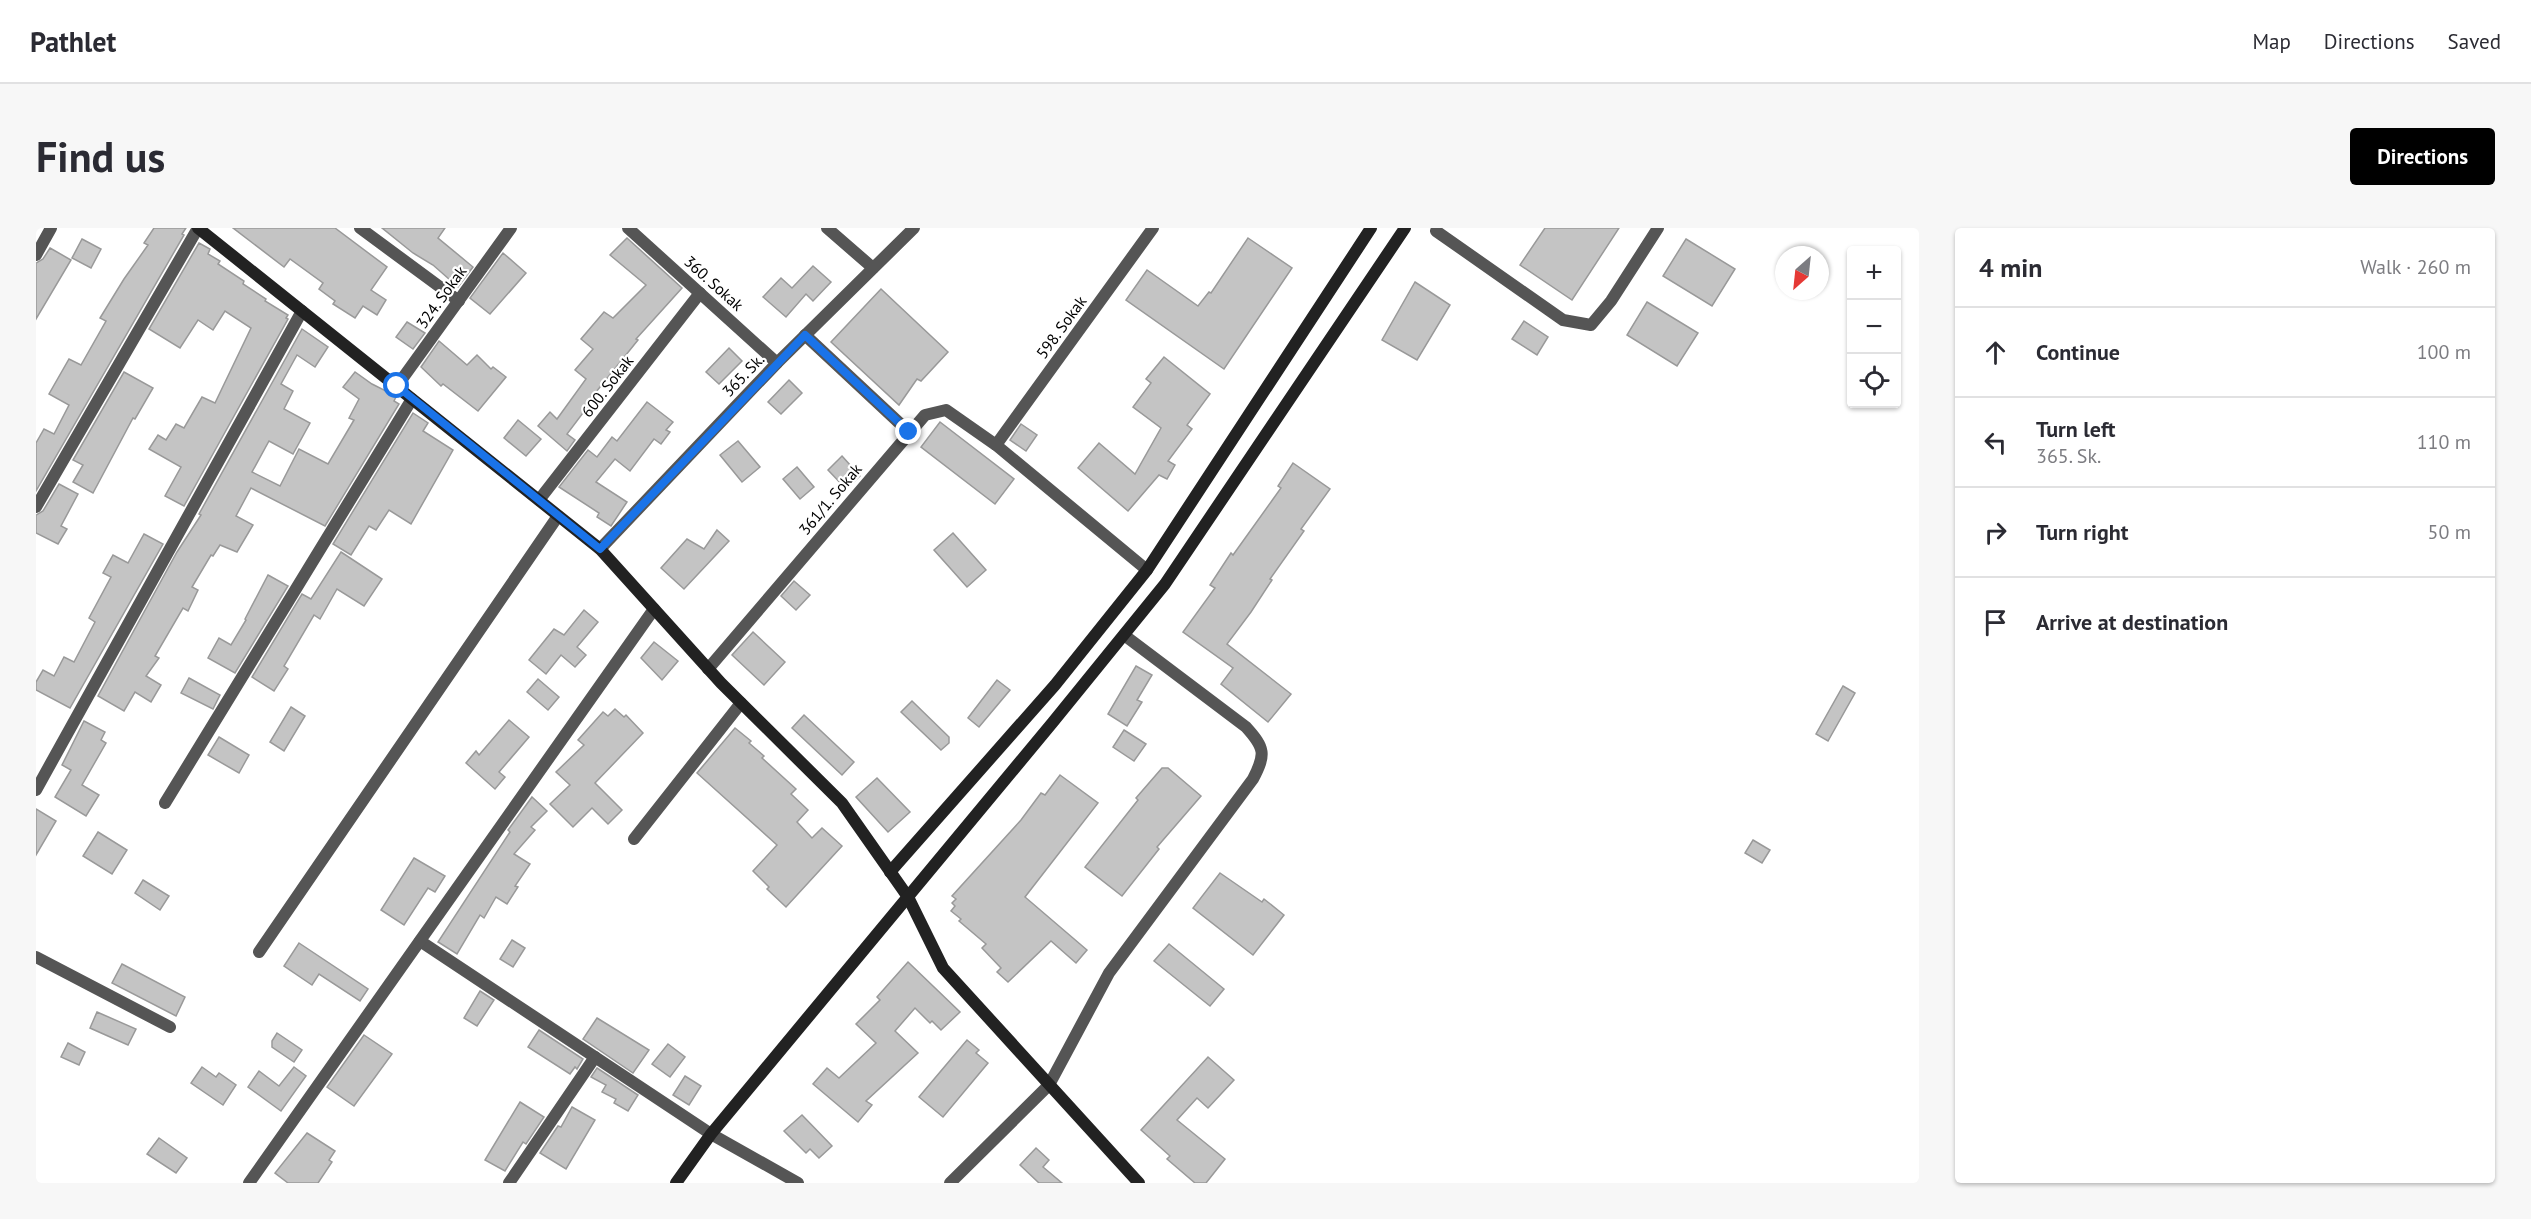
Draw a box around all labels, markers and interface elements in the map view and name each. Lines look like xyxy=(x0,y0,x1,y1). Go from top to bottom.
text: Pathlet xyxy=(30,23,116,60)
text: Map xyxy=(2252,28,2291,55)
text: Directions xyxy=(2324,28,2415,55)
text: Saved xyxy=(2448,28,2501,55)
button: Directions xyxy=(2350,128,2495,185)
text: Find us xyxy=(36,129,165,184)
north arrow xyxy=(1775,246,1829,300)
map controls xyxy=(1847,246,1901,408)
button: + xyxy=(1847,246,1901,300)
street label: 360. Sokak xyxy=(680,251,748,315)
text: 4 min xyxy=(1979,251,2042,284)
text: Walk · 260 m xyxy=(2360,254,2471,280)
street label: 324. Sokak xyxy=(411,261,471,332)
street label: 598. Sokak xyxy=(1031,291,1091,362)
button: − xyxy=(1847,300,1901,354)
icon: ahead xyxy=(1979,336,2012,369)
text: Continue xyxy=(2036,338,2120,366)
text: 100 m xyxy=(2417,339,2471,365)
street label: 365. Sk. xyxy=(718,349,768,401)
street label: 600. Sokak xyxy=(577,351,638,421)
button: locate xyxy=(1847,354,1901,408)
route start xyxy=(383,372,409,398)
text: Turn left xyxy=(2036,415,2116,443)
route end xyxy=(895,418,921,444)
icon: left xyxy=(1979,426,2012,459)
text: 110 m xyxy=(2417,429,2471,455)
text: 365. Sk. xyxy=(2036,443,2101,469)
street label: 361/1. Sokak xyxy=(794,459,866,539)
icon: right xyxy=(1979,516,2012,549)
text: Turn right xyxy=(2036,518,2128,546)
text: 50 m xyxy=(2428,519,2471,545)
icon: arrive xyxy=(1979,606,2012,639)
text: Arrive at destination xyxy=(2036,608,2228,636)

